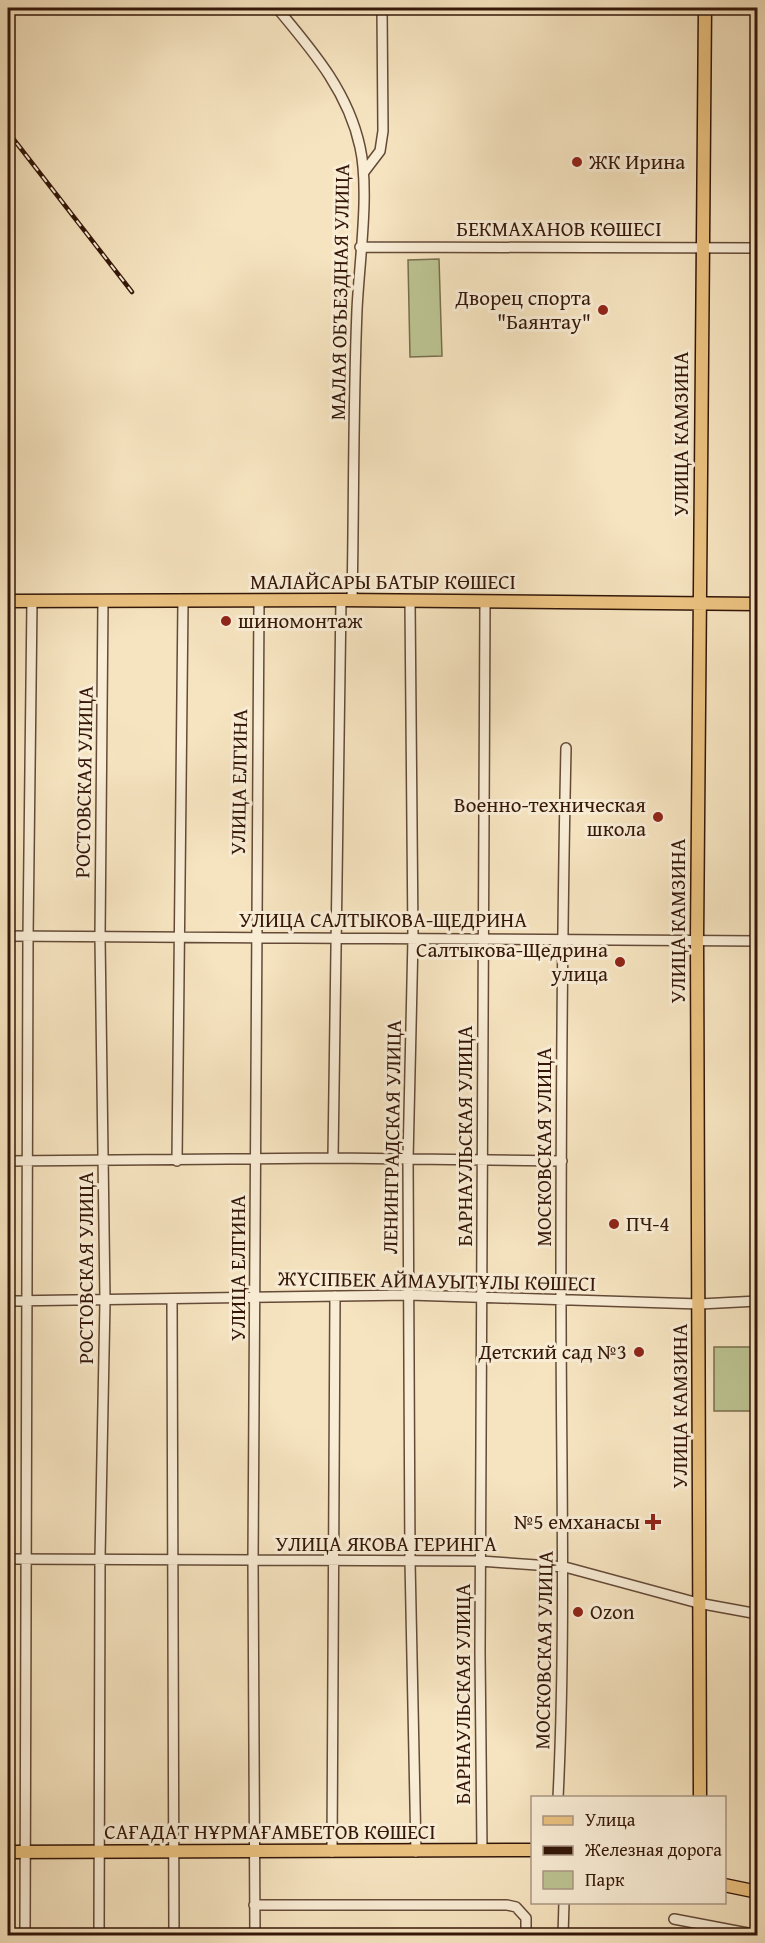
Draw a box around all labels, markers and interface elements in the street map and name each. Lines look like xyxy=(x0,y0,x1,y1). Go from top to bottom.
place label: ЖК Ирина xyxy=(588,146,685,177)
marker: ЖК Ирина xyxy=(570,155,584,169)
street label: МАЛАЯ ОБЪЕЗДНАЯ УЛИЦА xyxy=(322,163,357,421)
street label: БЕКМАХАНОВ КӨШЕСІ xyxy=(456,213,662,244)
place label: Дворец спорта "Баянтау" xyxy=(455,282,591,337)
marker: Дворец спорта "Баянтау" xyxy=(596,303,610,317)
street label: УЛИЦА КАМЗИНА xyxy=(665,351,696,517)
street label: МАЛАЙСАРЫ БАТЫР КӨШЕСІ xyxy=(250,566,516,597)
place label: шиномонтаж xyxy=(238,605,363,636)
marker: шиномонтаж xyxy=(219,614,233,628)
street label: РОСТОВСКАЯ УЛИЦА xyxy=(66,685,101,878)
street label: УЛИЦА ЕЛГИНА xyxy=(222,708,255,855)
place label: Военно-техническая школа xyxy=(454,789,646,844)
marker: Военно-техническая школа xyxy=(651,810,665,824)
street label: УЛИЦА КАМЗИНА xyxy=(662,838,693,1004)
street label: УЛИЦА САЛТЫКОВА-ЩЕДРИНА xyxy=(239,904,527,935)
place label: Салтыкова-Щедрина улица xyxy=(416,934,608,989)
marker: Салтыкова-Щедрина улица xyxy=(613,955,627,969)
street label: ЛЕНИНГРАДСКАЯ УЛИЦА xyxy=(374,1019,409,1254)
street label: БАРНАУЛЬСКАЯ УЛИЦА xyxy=(449,1025,480,1247)
street label: МОСКОВСКАЯ УЛИЦА xyxy=(528,1047,559,1246)
street label: РОСТОВСКАЯ УЛИЦА xyxy=(70,1172,101,1364)
street label: УЛИЦА ЕЛГИНА xyxy=(222,1195,253,1341)
place label: ПЧ-4 xyxy=(626,1208,670,1239)
marker: ПЧ-4 xyxy=(607,1217,621,1231)
street label: ЖҮСІПБЕК АЙМАУЫТҰЛЫ КӨШЕСІ xyxy=(277,1262,596,1299)
street label: УЛИЦА КАМЗИНА xyxy=(664,1323,695,1489)
place label: Детский сад №3 xyxy=(477,1336,627,1367)
marker: Детский сад №3 xyxy=(632,1345,646,1359)
place label: №5 емханасы xyxy=(514,1506,640,1537)
marker: №5 емханасы xyxy=(644,1513,662,1531)
street label: УЛИЦА ЯКОВА ГЕРИНГА xyxy=(275,1528,497,1559)
street label: МОСКОВСКАЯ УЛИЦА xyxy=(526,1550,561,1750)
street label: БАРНАУЛЬСКАЯ УЛИЦА xyxy=(447,1583,478,1805)
place label: Ozon xyxy=(590,1596,635,1627)
marker: Ozon xyxy=(571,1605,585,1619)
legend xyxy=(531,1796,726,1904)
text: Улица xyxy=(585,1806,636,1833)
street label: САҒАДАТ НҰРМАҒАМБЕТОВ КӨШЕСІ xyxy=(104,1816,436,1847)
text: Железная дорога xyxy=(584,1836,722,1863)
text: Парк xyxy=(585,1866,625,1893)

